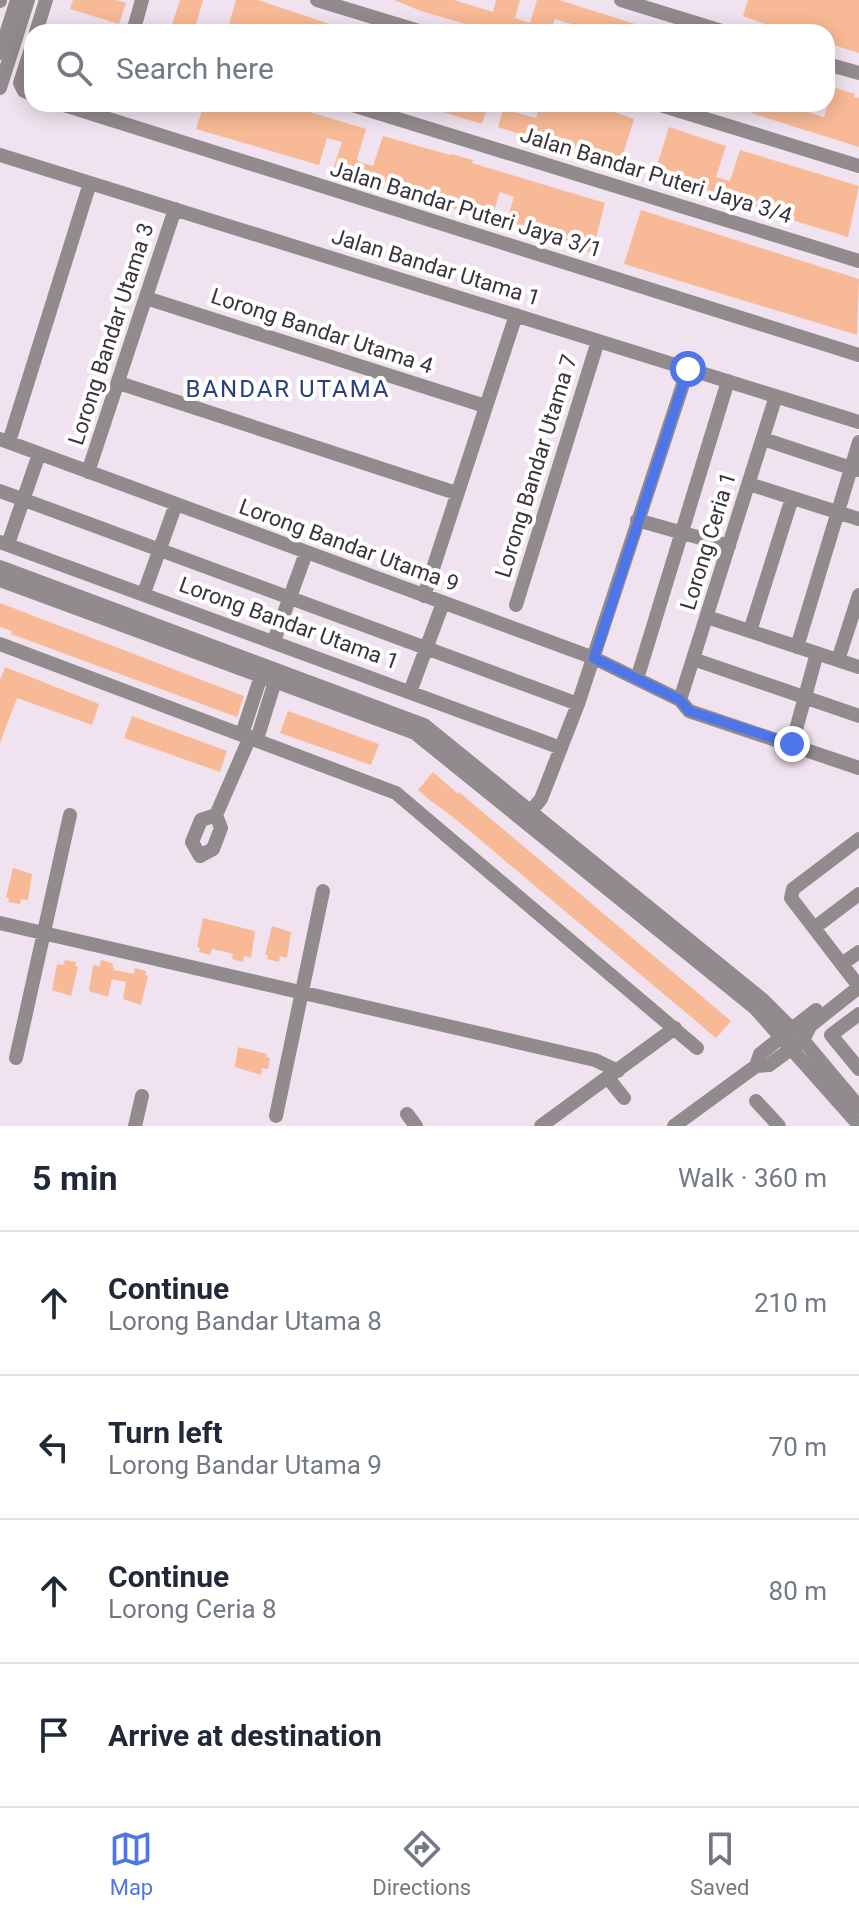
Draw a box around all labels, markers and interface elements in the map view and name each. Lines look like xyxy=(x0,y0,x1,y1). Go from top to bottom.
search box xyxy=(24,24,835,112)
icon: search xyxy=(52,46,96,90)
text: Search here xyxy=(116,51,274,86)
street label: Jalan Bandar Puteri Jaya 3/4 xyxy=(517,122,795,228)
street label: Jalan Bandar Puteri Jaya 3/1 xyxy=(327,156,605,262)
street label: Lorong Bandar Utama 3 xyxy=(63,220,159,448)
street label: Jalan Bandar Utama 1 xyxy=(329,223,543,311)
street label: Lorong Bandar Utama 4 xyxy=(208,283,436,379)
route start xyxy=(670,351,706,387)
street label: Lorong Bandar Utama 7 xyxy=(490,352,582,580)
district label: BANDAR UTAMA xyxy=(185,375,391,403)
street label: Lorong Ceria 1 xyxy=(675,469,741,613)
street label: Lorong Bandar Utama 9 xyxy=(236,494,462,596)
street label: Lorong Bandar Utama 1 xyxy=(176,572,402,674)
route end xyxy=(774,726,810,762)
text: 5 min xyxy=(32,1158,117,1198)
text: Walk · 360 m xyxy=(678,1163,827,1193)
text: Continue xyxy=(108,1271,229,1306)
icon: ahead xyxy=(32,1281,76,1325)
text: 210 m xyxy=(754,1288,827,1318)
text: Lorong Bandar Utama 8 xyxy=(108,1306,382,1336)
text: Turn left xyxy=(108,1415,223,1450)
icon: left xyxy=(32,1425,76,1469)
text: 70 m xyxy=(769,1432,827,1462)
text: Lorong Bandar Utama 9 xyxy=(108,1450,382,1480)
text: Continue xyxy=(108,1559,229,1594)
icon: ahead xyxy=(32,1569,76,1613)
text: 80 m xyxy=(769,1576,827,1606)
text: Lorong Ceria 8 xyxy=(108,1594,277,1624)
icon: arrive xyxy=(32,1713,76,1757)
text: Arrive at destination xyxy=(108,1718,382,1753)
tab: Map xyxy=(109,1827,153,1900)
tab: Directions xyxy=(372,1827,471,1900)
tab: Saved xyxy=(690,1827,750,1900)

